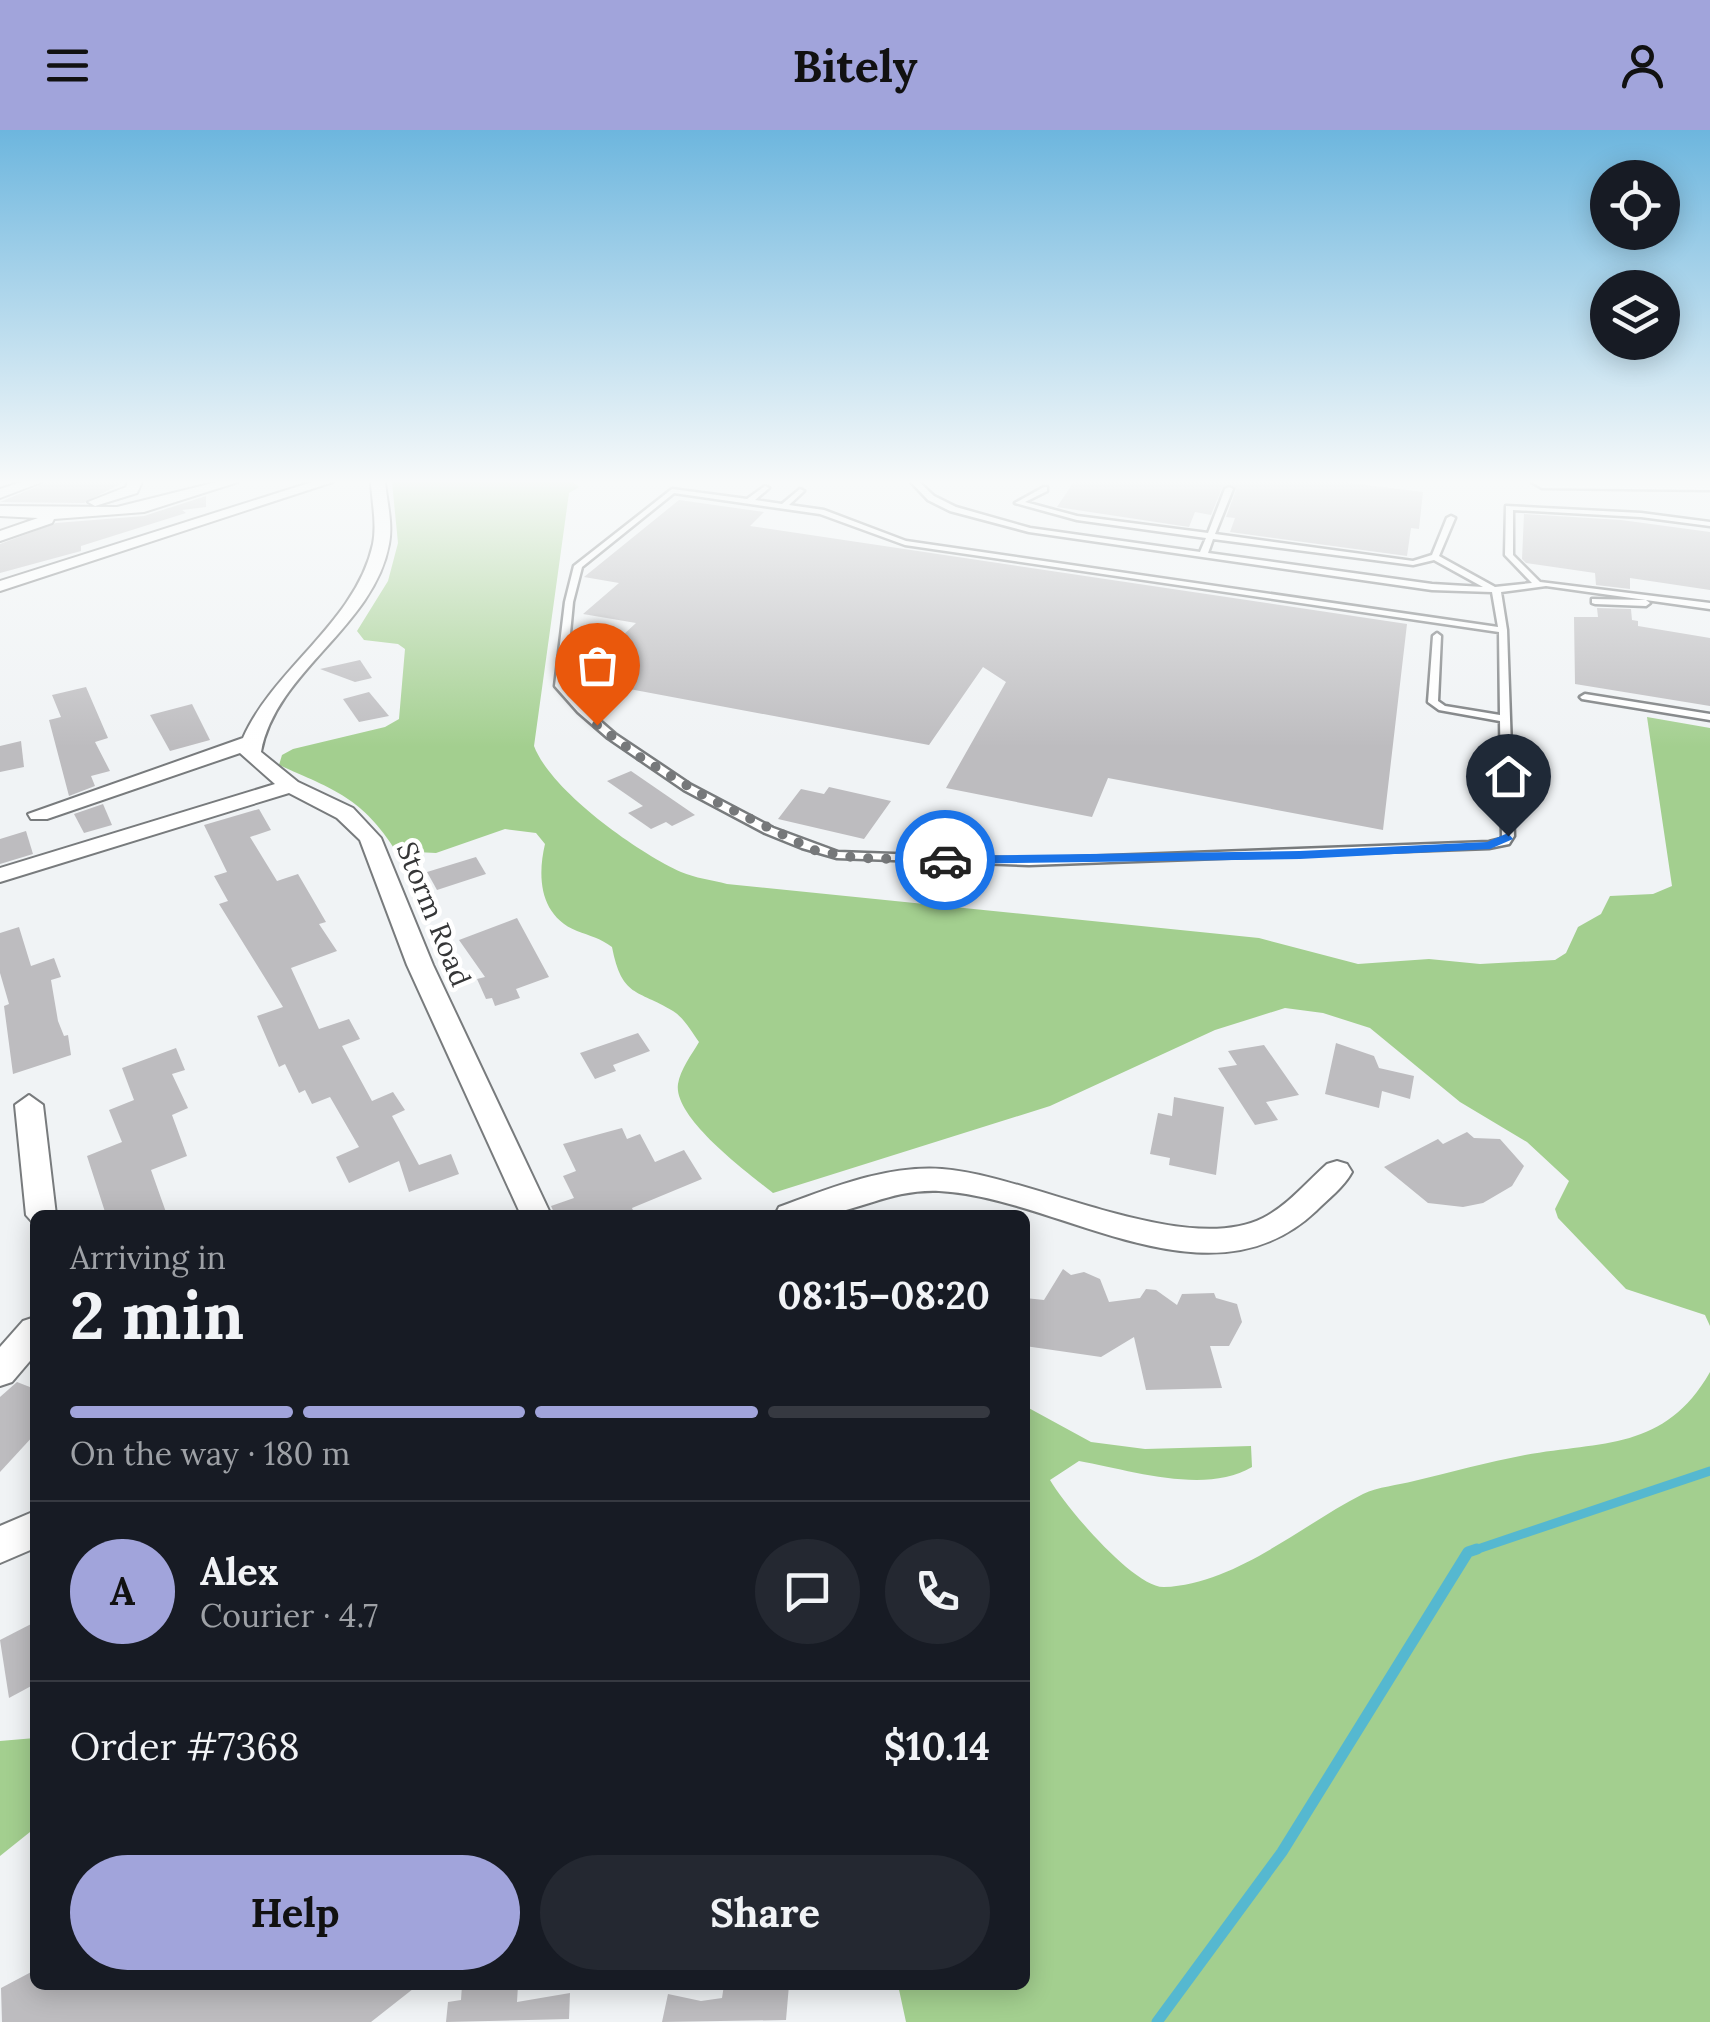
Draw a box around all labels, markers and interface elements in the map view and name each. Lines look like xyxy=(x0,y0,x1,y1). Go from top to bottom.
text: Bitely xyxy=(792,37,918,94)
icon: menu xyxy=(40,38,95,93)
icon: person xyxy=(1615,38,1670,93)
map controls xyxy=(1590,160,1680,360)
button: locate xyxy=(1590,160,1680,250)
button: layers xyxy=(1590,270,1680,360)
pin xyxy=(555,623,640,726)
icon: bag xyxy=(570,638,625,693)
pin xyxy=(1466,734,1551,837)
icon: home xyxy=(1481,749,1536,804)
courier xyxy=(895,810,995,910)
icon: car xyxy=(918,833,973,888)
street label: Storm Road xyxy=(389,837,479,991)
text: Arriving in xyxy=(70,1237,226,1278)
text: 08:15–08:20 xyxy=(777,1271,990,1319)
text: 2 min xyxy=(70,1274,244,1357)
text: On the way · 180 m xyxy=(70,1433,350,1474)
button: chat xyxy=(755,1539,860,1644)
button: phone xyxy=(885,1539,990,1644)
text: Alex xyxy=(200,1547,279,1595)
text: A xyxy=(110,1567,135,1615)
text: Courier · 4.7 xyxy=(200,1595,378,1636)
text: Order #7368 xyxy=(70,1722,300,1770)
text: $10.14 xyxy=(884,1722,990,1770)
button: Help xyxy=(70,1855,520,1970)
button: Share xyxy=(540,1855,990,1970)

